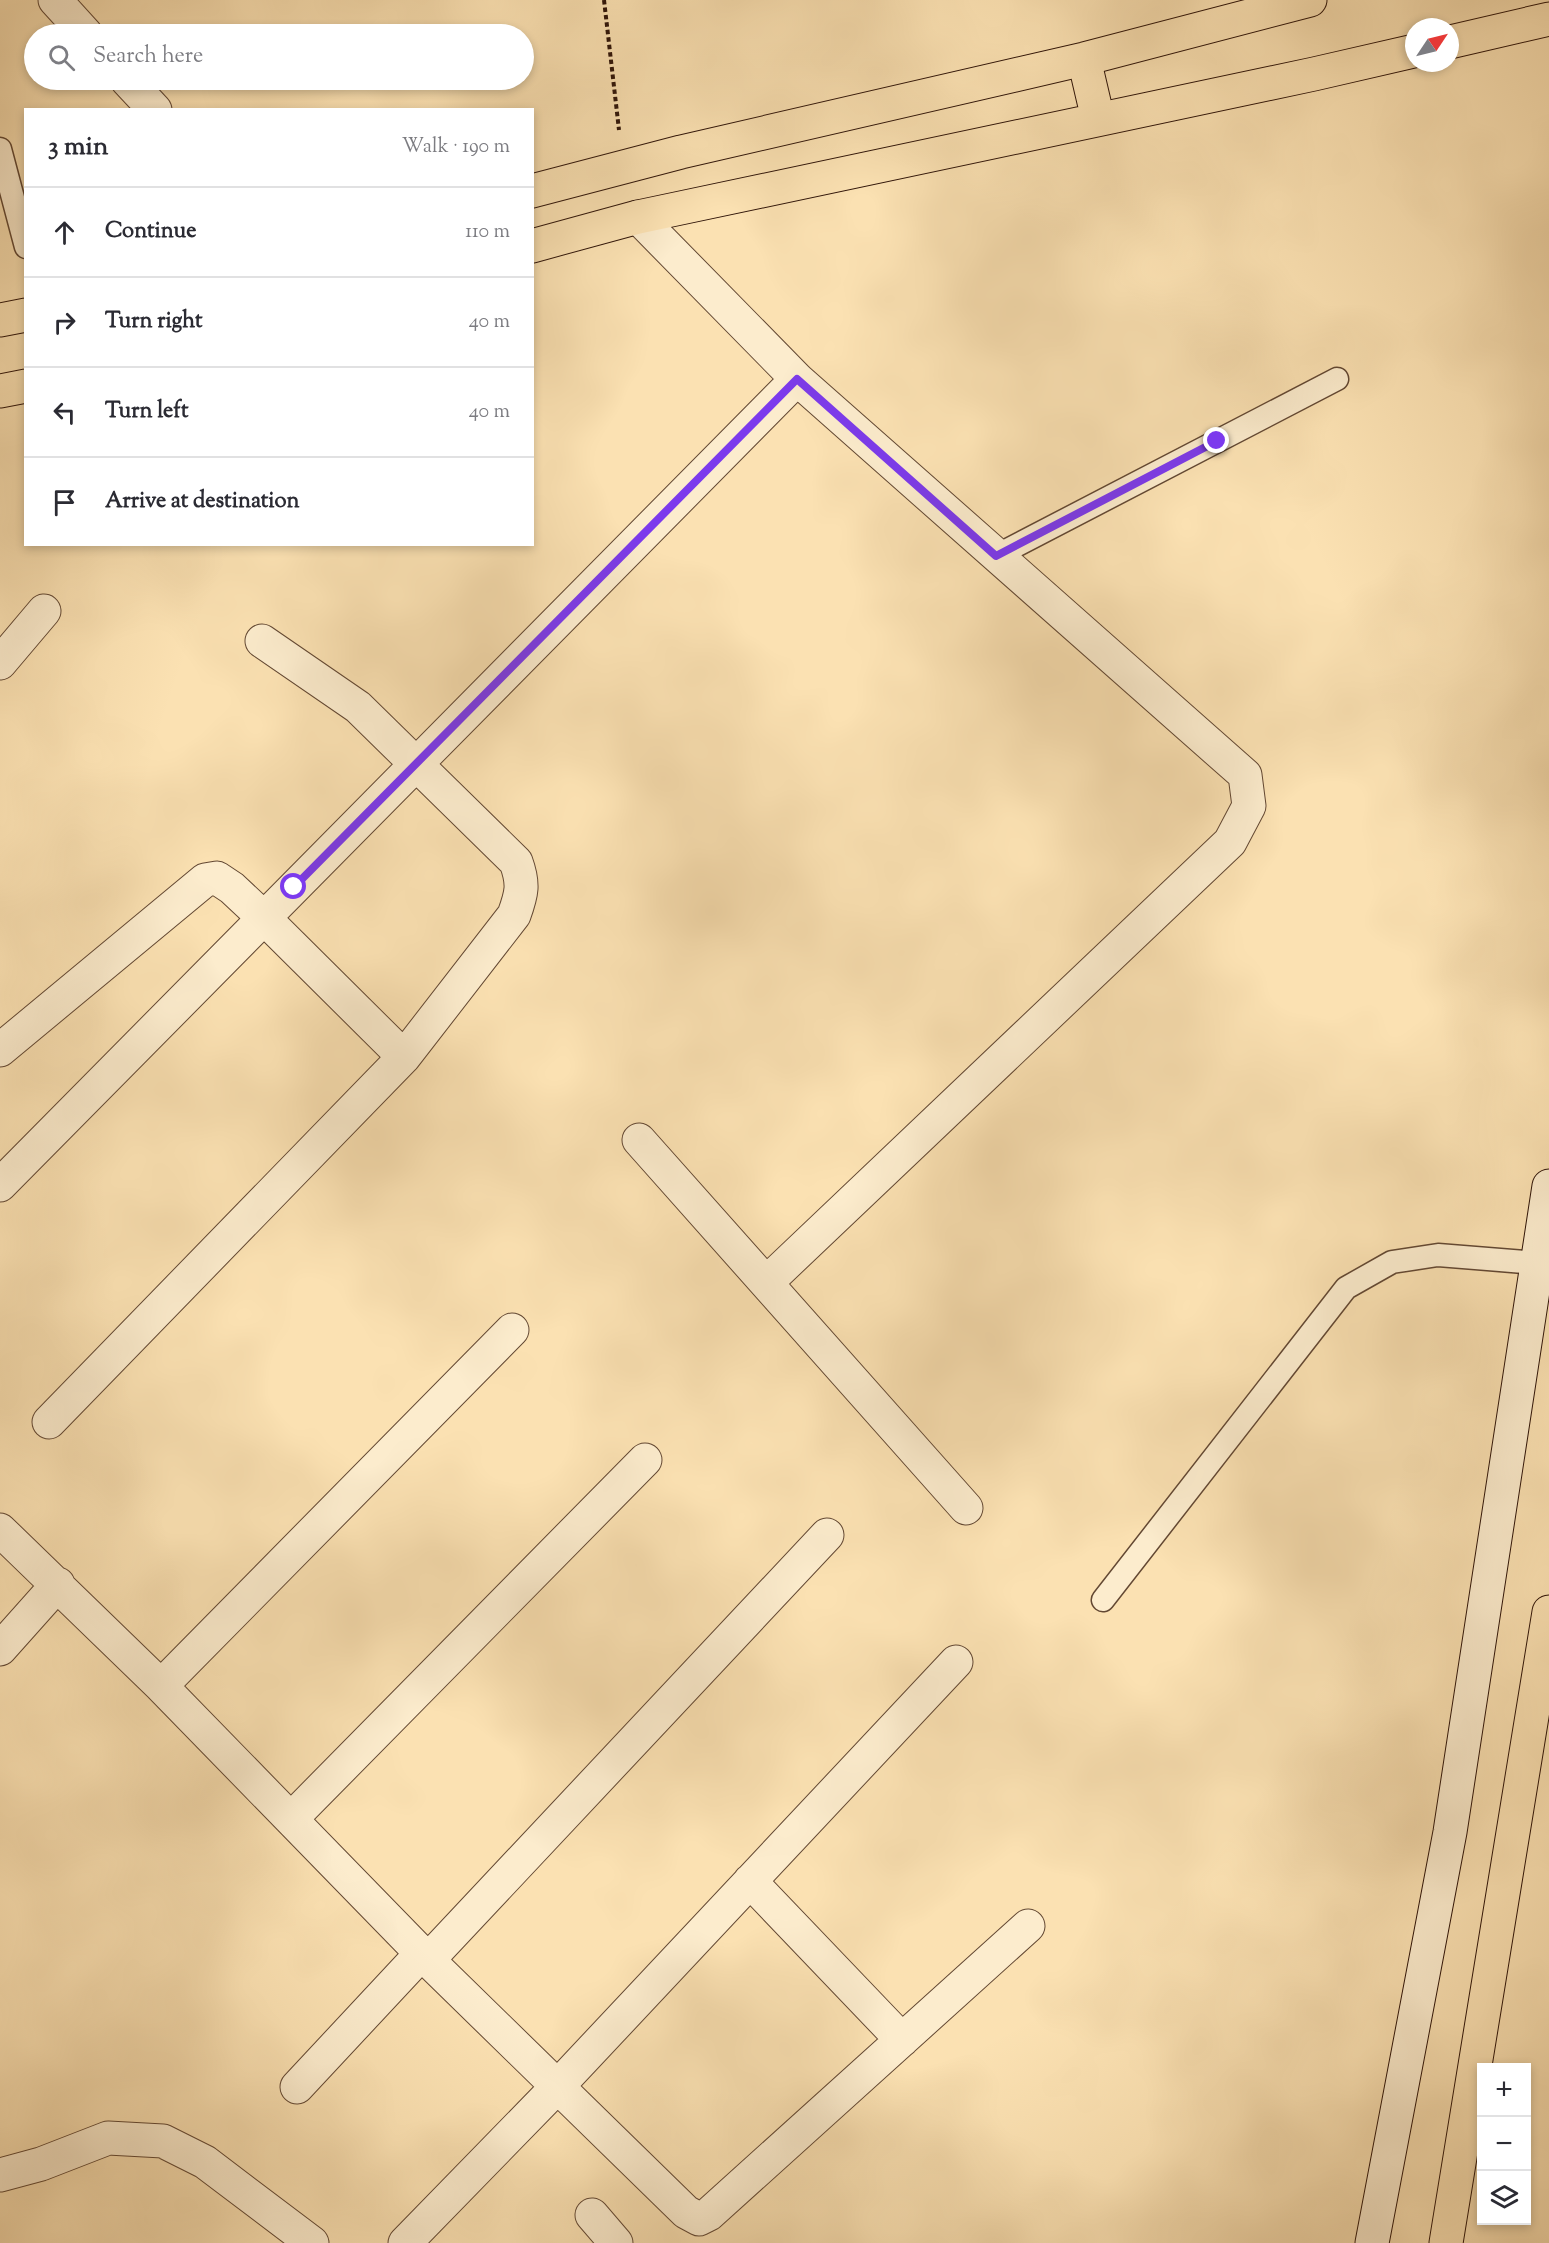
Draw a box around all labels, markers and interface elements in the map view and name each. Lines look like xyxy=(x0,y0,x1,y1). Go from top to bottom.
north arrow xyxy=(1405,18,1459,72)
search box xyxy=(24,24,534,90)
icon: search xyxy=(45,41,78,74)
text: Search here xyxy=(93,41,203,73)
text: 3 min xyxy=(48,129,108,166)
text: Walk · 190 m xyxy=(402,133,510,162)
icon: ahead xyxy=(48,216,81,249)
text: Continue xyxy=(105,216,196,248)
text: 110 m xyxy=(465,218,510,247)
icon: right xyxy=(48,306,81,339)
text: Turn right xyxy=(105,306,202,338)
text: 40 m xyxy=(469,308,510,337)
icon: left xyxy=(48,396,81,429)
text: Turn left xyxy=(105,396,188,428)
text: 40 m xyxy=(469,398,510,427)
route end xyxy=(1203,427,1229,453)
icon: arrive xyxy=(48,486,81,519)
text: Arrive at destination xyxy=(105,486,300,518)
route start xyxy=(280,873,306,899)
map controls xyxy=(1477,2063,1531,2225)
button: + xyxy=(1477,2063,1531,2117)
button: − xyxy=(1477,2117,1531,2171)
button: layers xyxy=(1477,2171,1531,2225)

